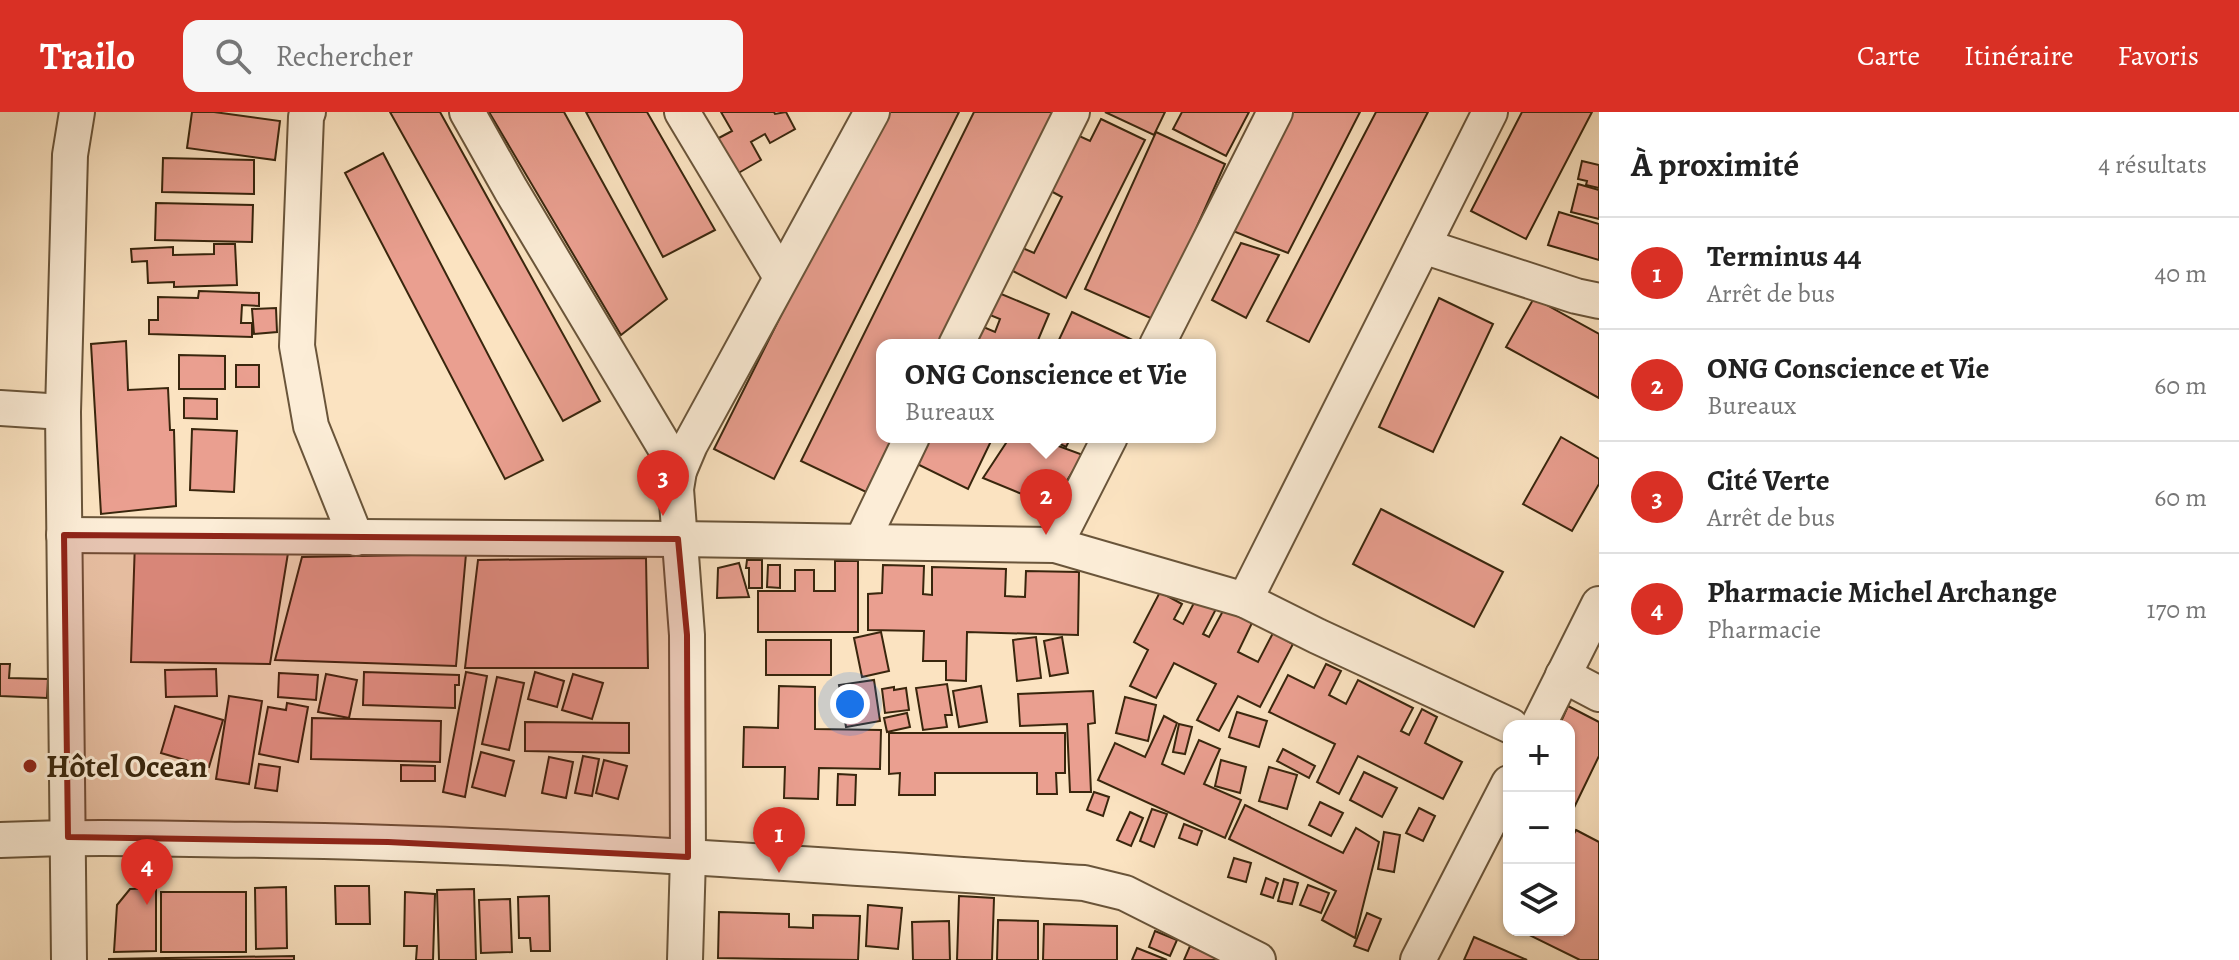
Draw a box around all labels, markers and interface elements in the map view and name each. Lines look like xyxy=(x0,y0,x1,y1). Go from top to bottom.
search box xyxy=(183,20,743,92)
text: Trailo xyxy=(40,30,135,82)
icon: search xyxy=(211,34,255,78)
text: Rechercher xyxy=(275,36,413,76)
text: Carte xyxy=(1857,37,1920,75)
text: Itinéraire xyxy=(1964,37,2074,75)
text: Favoris xyxy=(2118,37,2199,75)
text: À proximité xyxy=(1631,141,1799,188)
text: 4 résultats xyxy=(2098,147,2207,182)
text: Terminus 44 xyxy=(1707,236,1862,276)
text: 1 xyxy=(1652,256,1662,291)
text: 40 m xyxy=(2155,256,2207,291)
text: Arrêt de bus xyxy=(1707,276,1835,311)
popup xyxy=(876,339,1216,443)
text: ONG Conscience et Vie xyxy=(1707,348,1989,388)
text: ONG Conscience et Vie xyxy=(905,354,1187,394)
text: 2 xyxy=(1651,368,1663,403)
text: 60 m xyxy=(2154,368,2207,403)
text: Bureaux xyxy=(1707,388,1796,423)
text: Bureaux xyxy=(905,394,994,429)
pin: 3 xyxy=(637,450,689,516)
text: Cité Verte xyxy=(1707,460,1830,500)
pin: 2 xyxy=(1020,469,1072,535)
text: 3 xyxy=(1651,480,1663,515)
text: 60 m xyxy=(2154,480,2207,515)
text: Arrêt de bus xyxy=(1707,500,1835,535)
text: Pharmacie Michel Archange xyxy=(1707,572,2057,612)
text: 4 xyxy=(1651,592,1663,627)
text: 170 m xyxy=(2147,592,2207,627)
text: Pharmacie xyxy=(1707,612,1821,647)
your location xyxy=(830,684,870,724)
map controls xyxy=(1503,720,1575,936)
button: + xyxy=(1503,720,1575,792)
place label: Hôtel Ocean xyxy=(46,744,208,788)
marker: Hôtel Ocean xyxy=(21,757,39,775)
button: − xyxy=(1503,792,1575,864)
pin: 1 xyxy=(753,807,805,873)
pin: 4 xyxy=(121,839,173,905)
button: layers xyxy=(1503,864,1575,936)

